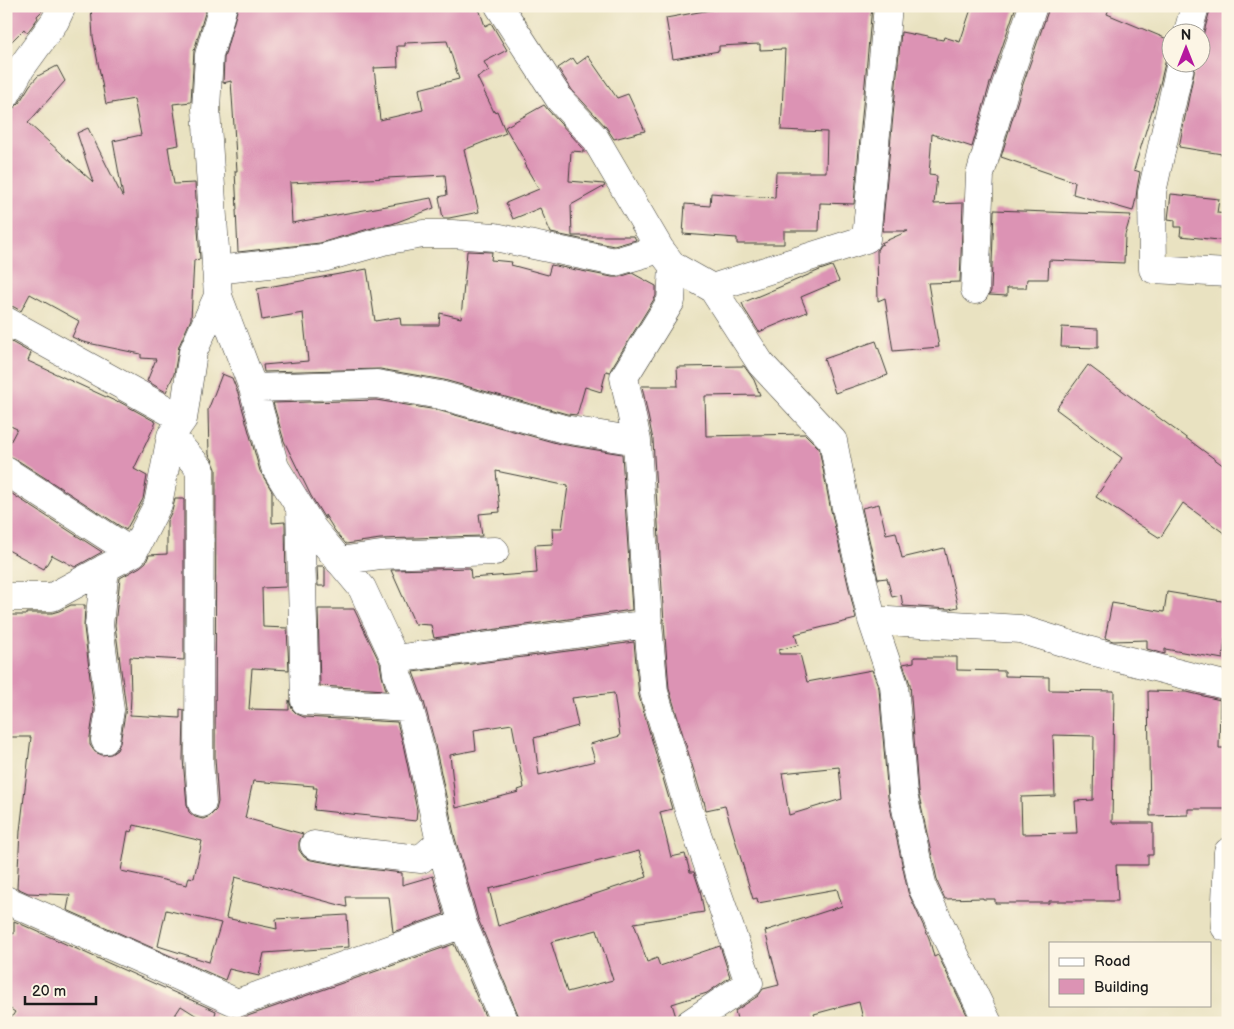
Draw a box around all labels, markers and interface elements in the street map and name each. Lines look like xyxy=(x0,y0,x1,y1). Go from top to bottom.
north arrow xyxy=(1162,22,1212,72)
text: N xyxy=(1181,27,1191,44)
legend xyxy=(1049,942,1212,1006)
text: Road xyxy=(1094,952,1130,971)
scale bar xyxy=(25,974,96,1006)
text: Building xyxy=(1094,978,1149,997)
text: 20 m xyxy=(32,982,66,1001)

